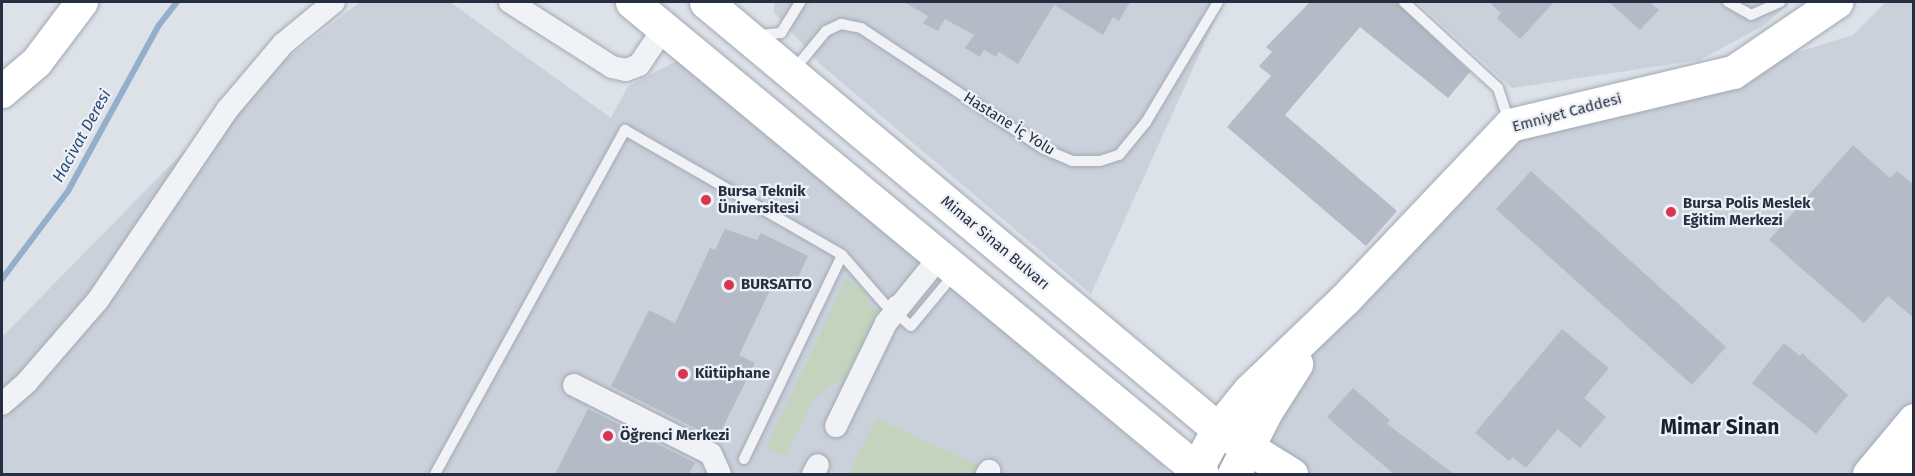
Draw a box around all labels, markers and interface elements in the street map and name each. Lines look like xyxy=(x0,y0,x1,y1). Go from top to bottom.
water label: Hacivat Deresi xyxy=(49,86,115,186)
street label: Hastane İç Yolu xyxy=(960,89,1058,159)
street label: Emniyet Caddesi xyxy=(1510,90,1624,136)
place label: Bursa Teknik Üniversitesi xyxy=(718,182,806,217)
street label: Mimar Sinan Bulvarı xyxy=(937,192,1053,294)
marker: Bursa Teknik Üniversitesi xyxy=(699,193,713,207)
place label: Bursa Polis Meslek Eğitim Merkezi xyxy=(1683,194,1811,229)
marker: Bursa Polis Meslek Eğitim Merkezi xyxy=(1664,205,1678,219)
place label: BURSATTO xyxy=(741,276,812,294)
marker: BURSATTO xyxy=(722,278,736,292)
place label: Kütüphane xyxy=(695,365,770,383)
marker: Kütüphane xyxy=(676,367,690,381)
district label: Mimar Sinan xyxy=(1661,414,1779,440)
place label: Öğrenci Merkezi xyxy=(620,427,730,445)
marker: Öğrenci Merkezi xyxy=(601,429,615,443)

